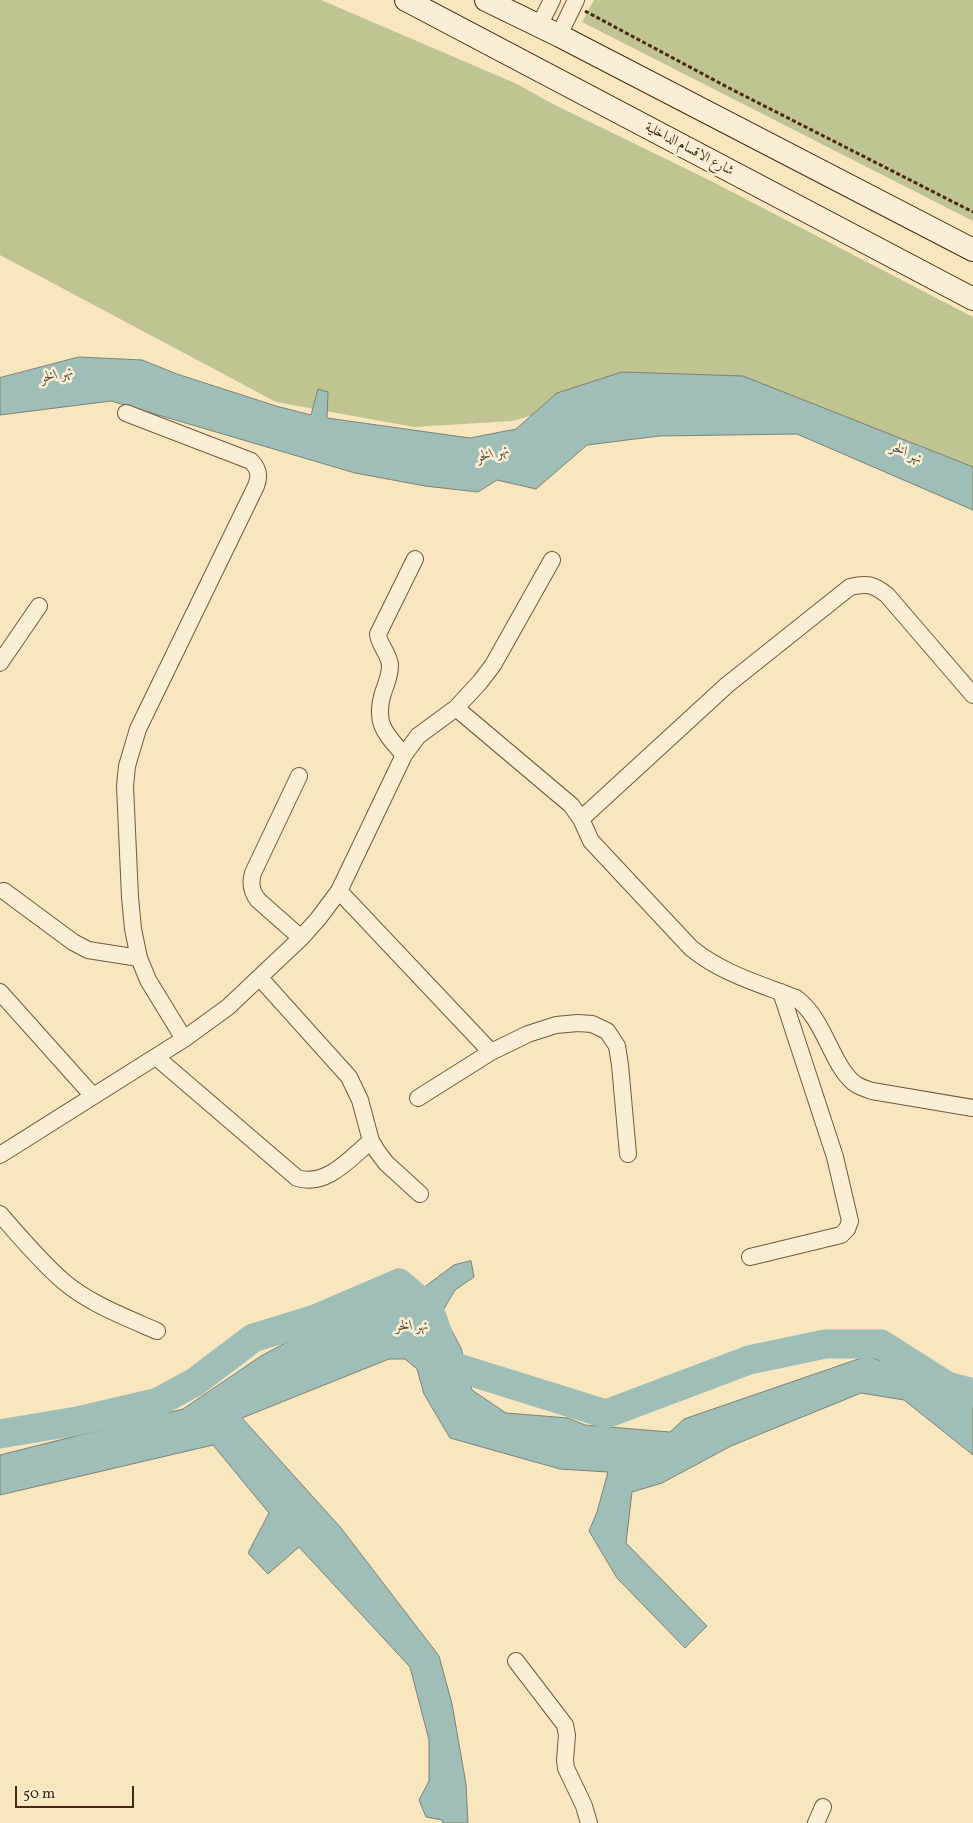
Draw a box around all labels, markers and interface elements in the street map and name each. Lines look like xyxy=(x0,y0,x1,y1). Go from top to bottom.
street label: شارع الاقسام الداخلية xyxy=(642,119,736,181)
water label: نهر الخر xyxy=(39,364,75,388)
water label: نهر الخر xyxy=(887,439,925,469)
water label: نهر الخر xyxy=(474,442,512,468)
water label: نهر الخر xyxy=(395,1318,429,1336)
scale bar xyxy=(18,1776,136,1808)
text: 50 m xyxy=(23,1784,55,1805)

